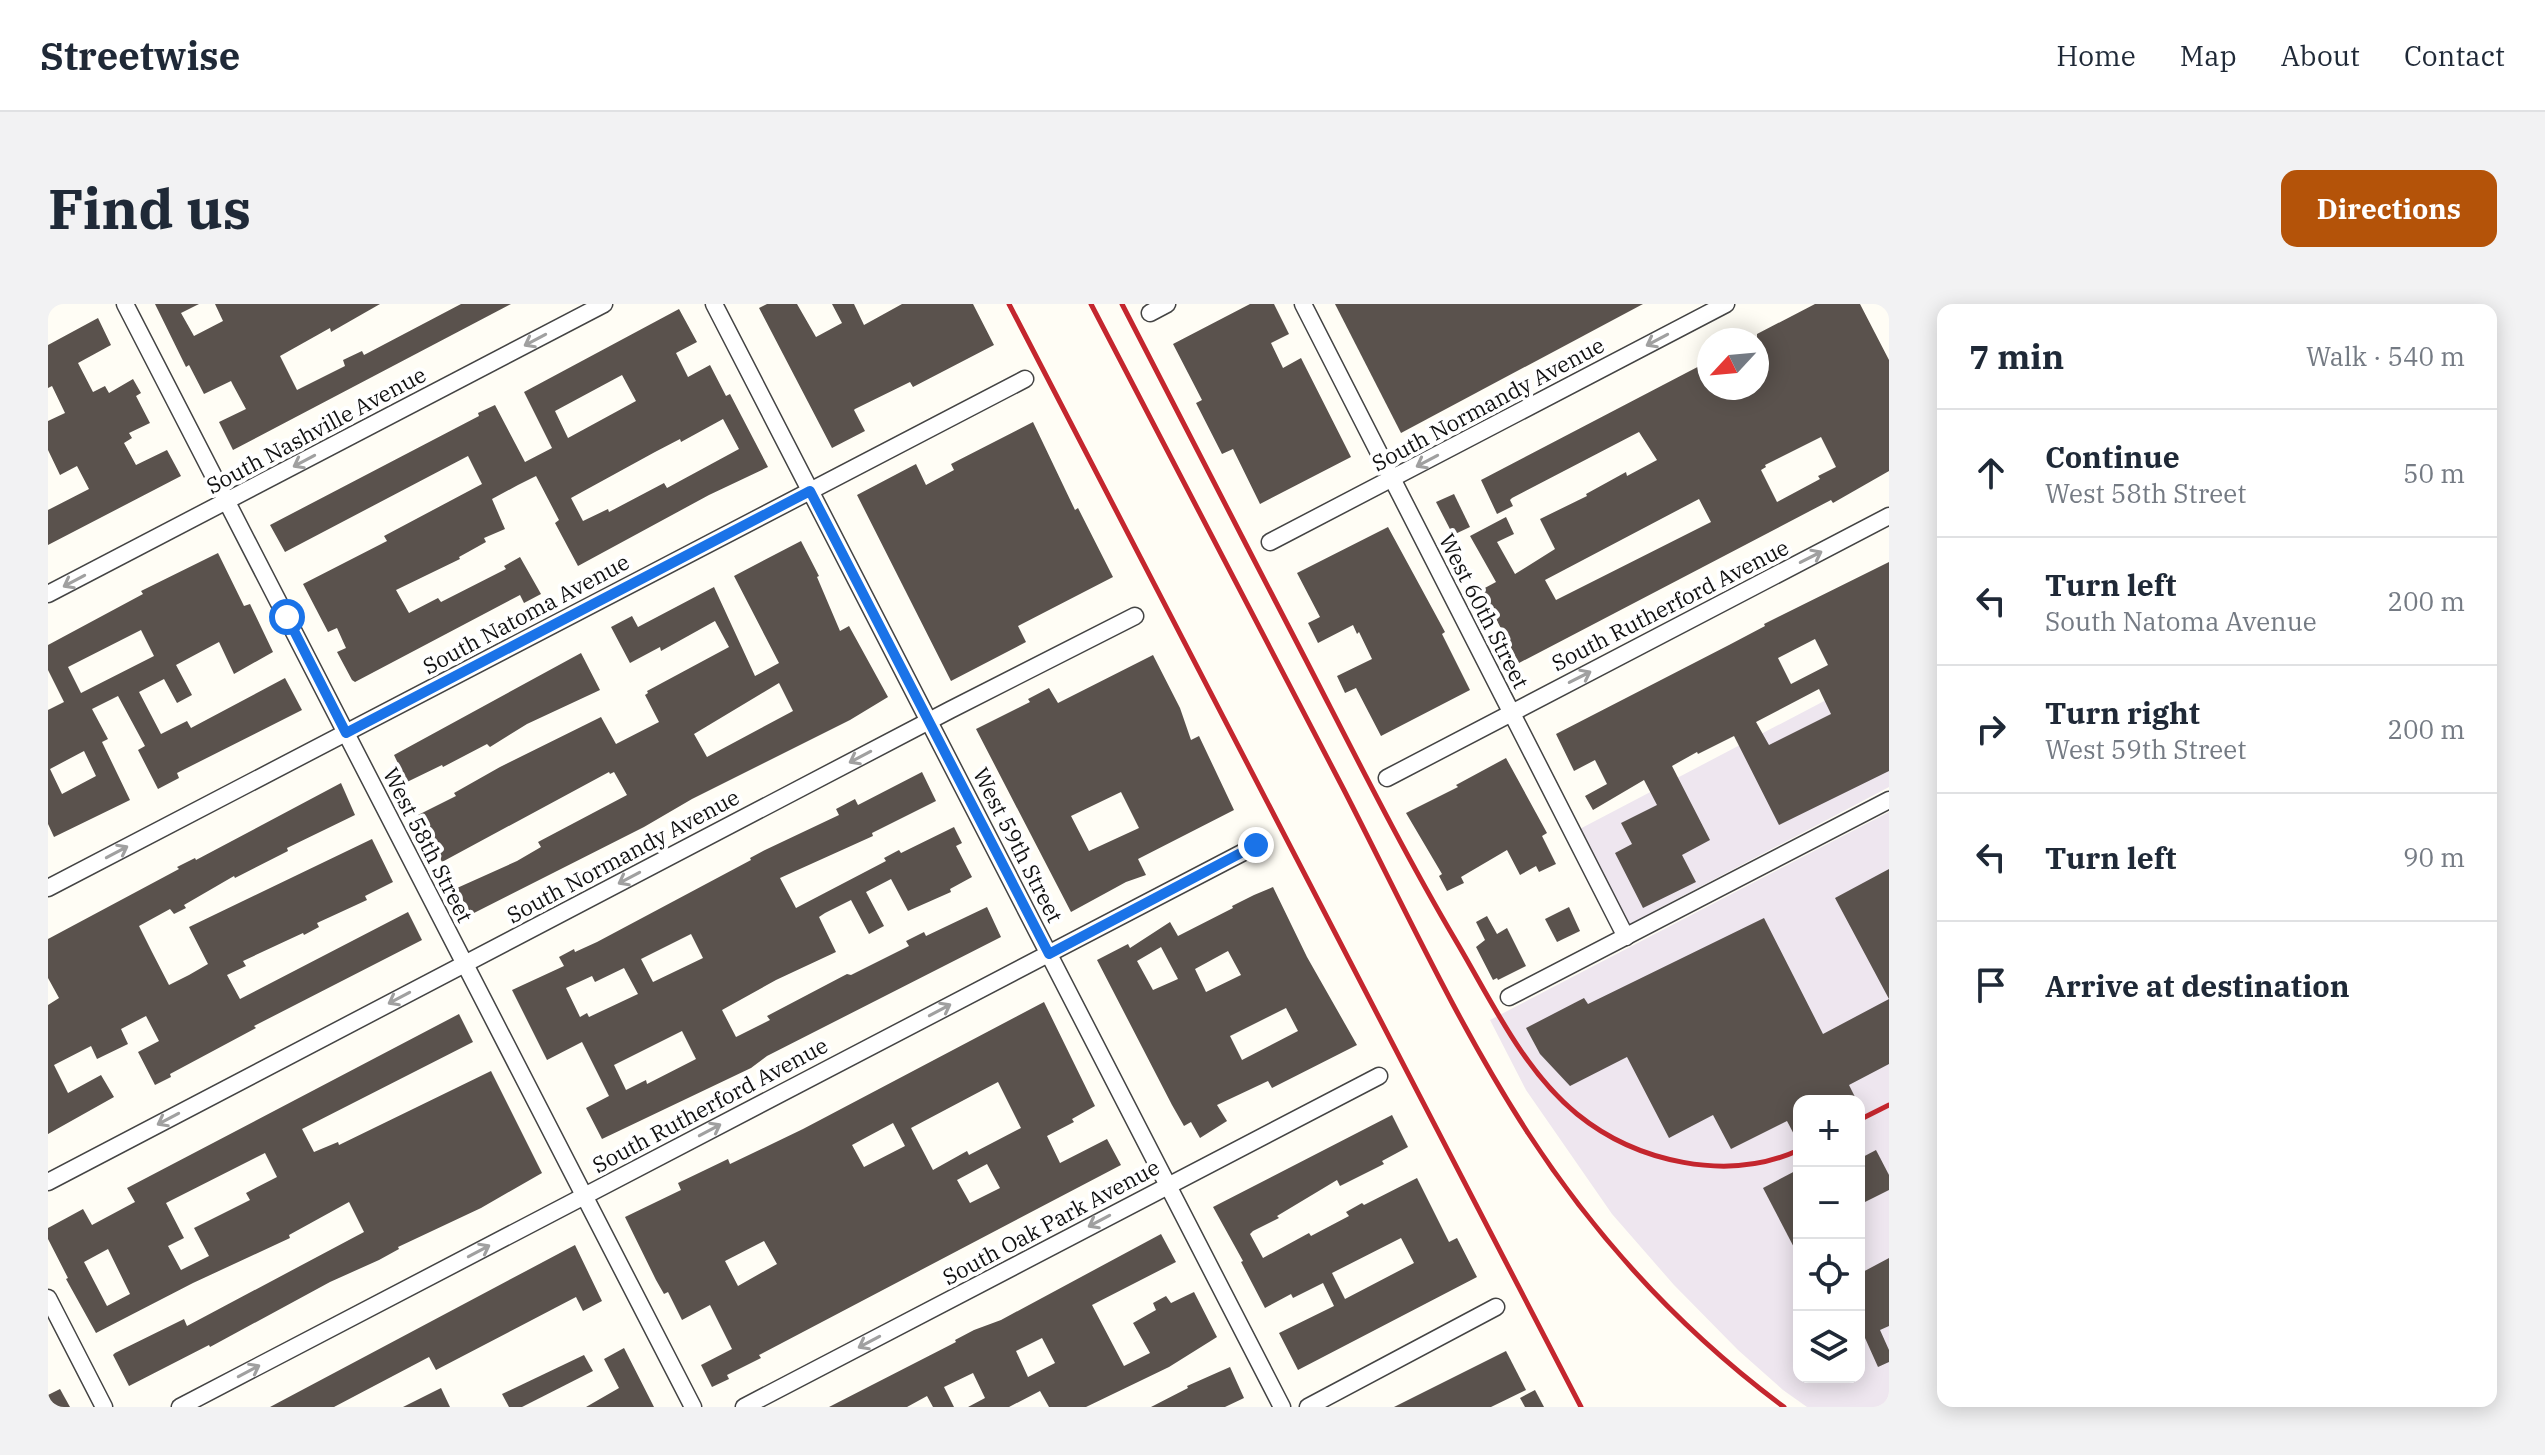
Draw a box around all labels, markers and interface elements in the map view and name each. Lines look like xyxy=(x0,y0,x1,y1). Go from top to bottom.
text: Streetwise xyxy=(40,31,240,80)
text: Home xyxy=(2056,37,2136,74)
text: Map xyxy=(2180,37,2237,74)
text: About xyxy=(2281,37,2360,74)
text: Contact xyxy=(2404,37,2505,74)
button: Directions xyxy=(2281,170,2497,247)
text: Find us xyxy=(48,172,251,244)
north arrow xyxy=(1697,328,1769,400)
street label: South Normandy Avenue xyxy=(1366,330,1609,477)
one-way arrow xyxy=(523,333,547,349)
one-way arrow xyxy=(1645,333,1669,349)
text: 7 min xyxy=(1969,334,2064,378)
text: Walk · 540 m xyxy=(2306,339,2465,373)
street label: South Nashville Avenue xyxy=(201,359,431,500)
text: Continue xyxy=(2045,437,2180,476)
icon: ahead xyxy=(1969,451,2013,495)
one-way arrow xyxy=(293,453,317,469)
one-way arrow xyxy=(1415,453,1439,469)
text: 50 m xyxy=(2403,456,2465,490)
text: West 58th Street xyxy=(2045,476,2246,510)
street label: West 60th Street xyxy=(1433,528,1536,693)
street label: South Rutherford Avenue xyxy=(1546,532,1793,677)
street label: South Natoma Avenue xyxy=(417,547,634,680)
one-way arrow xyxy=(1799,548,1822,564)
text: Turn left xyxy=(2045,565,2177,604)
one-way arrow xyxy=(62,573,86,589)
icon: left xyxy=(1969,579,2013,623)
text: 200 m xyxy=(2387,584,2465,618)
route start xyxy=(269,599,305,635)
text: South Natoma Avenue xyxy=(2045,604,2317,638)
one-way arrow xyxy=(1568,668,1592,684)
text: Turn right xyxy=(2045,693,2200,732)
icon: right xyxy=(1969,707,2013,751)
text: 200 m xyxy=(2387,712,2465,746)
text: West 59th Street xyxy=(2045,732,2246,766)
one-way arrow xyxy=(848,750,872,766)
street label: West 58th Street xyxy=(377,762,480,927)
street label: West 59th Street xyxy=(967,762,1070,927)
street label: South Normandy Avenue xyxy=(501,782,744,929)
route end xyxy=(1238,827,1274,863)
icon: left xyxy=(1969,835,2013,879)
text: Turn left xyxy=(2045,838,2177,877)
text: 90 m xyxy=(2403,840,2465,874)
one-way arrow xyxy=(105,844,129,859)
one-way arrow xyxy=(618,870,642,886)
icon: arrive xyxy=(1969,963,2013,1007)
text: Arrive at destination xyxy=(2045,966,2350,1005)
one-way arrow xyxy=(387,991,411,1007)
one-way arrow xyxy=(928,1002,952,1018)
street label: South Rutherford Avenue xyxy=(587,1030,832,1179)
map controls xyxy=(1793,1095,1865,1383)
button: + xyxy=(1793,1095,1865,1167)
one-way arrow xyxy=(157,1111,181,1127)
one-way arrow xyxy=(697,1122,721,1138)
street label: South Oak Park Avenue xyxy=(937,1152,1164,1291)
button: − xyxy=(1793,1167,1865,1239)
one-way arrow xyxy=(1087,1214,1111,1230)
button: locate xyxy=(1793,1239,1865,1311)
one-way arrow xyxy=(467,1242,491,1258)
button: layers xyxy=(1793,1311,1865,1383)
one-way arrow xyxy=(857,1334,881,1350)
one-way arrow xyxy=(236,1362,260,1378)

